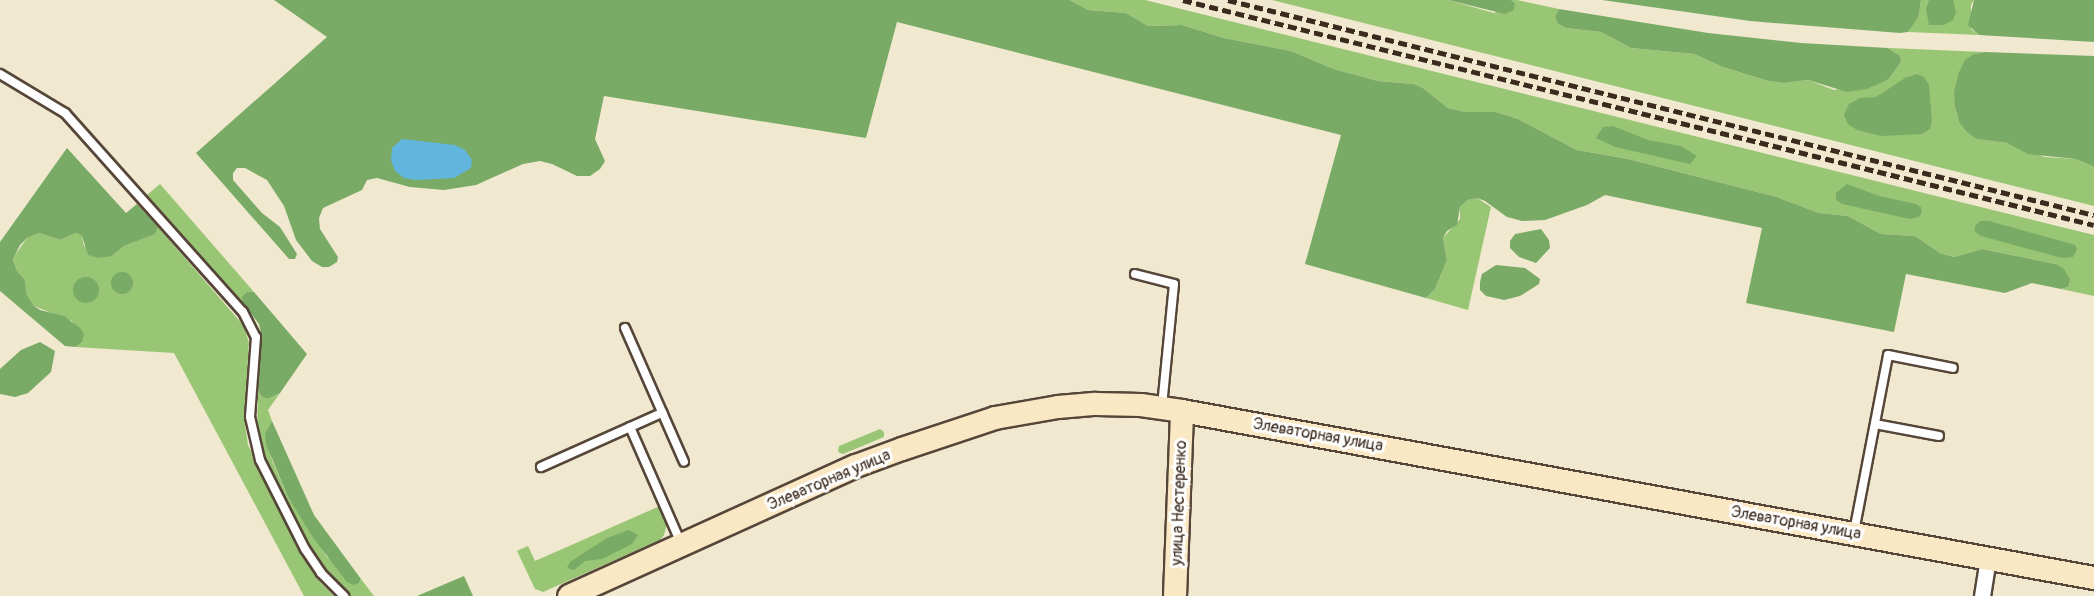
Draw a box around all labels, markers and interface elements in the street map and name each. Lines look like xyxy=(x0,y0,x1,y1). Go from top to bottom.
street label: Элеваторная улица xyxy=(1252,414,1384,456)
street label: улица Нестеренко xyxy=(1167,440,1191,566)
street label: Элеваторная улица xyxy=(765,445,893,515)
street label: Элеваторная улица xyxy=(1730,502,1862,544)

